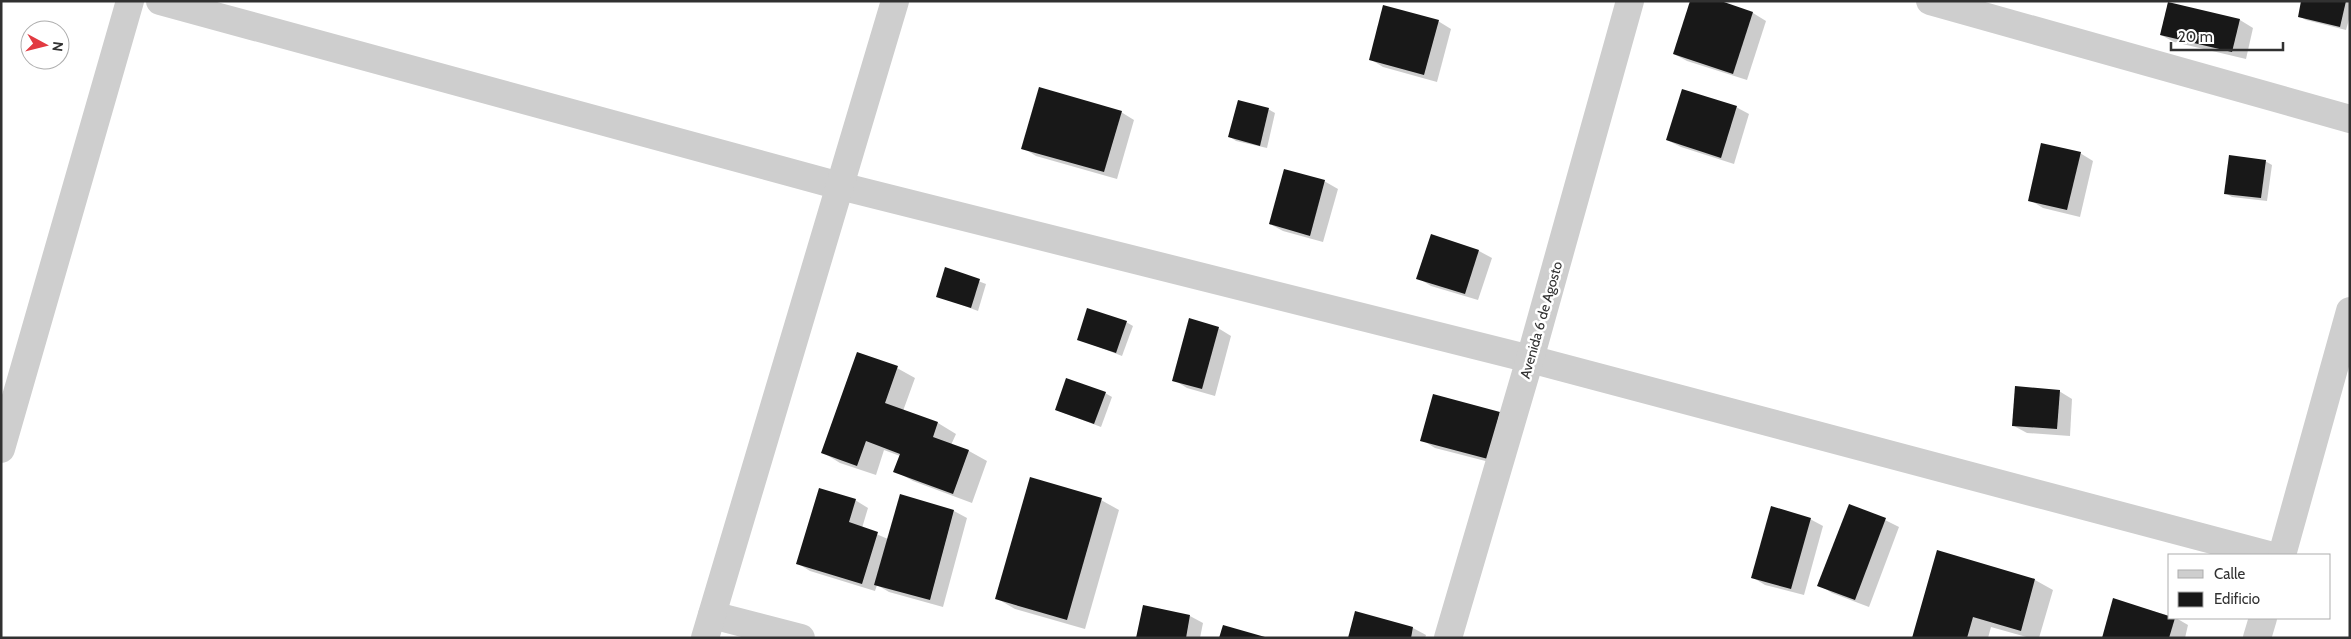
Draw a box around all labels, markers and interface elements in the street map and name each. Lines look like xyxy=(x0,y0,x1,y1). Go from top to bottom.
north arrow xyxy=(20,20,70,70)
scale bar xyxy=(2171,20,2284,52)
text: 20 m xyxy=(2178,28,2213,46)
text: N xyxy=(48,41,67,53)
street label: Avenida 6 de Agosto xyxy=(1516,259,1566,381)
legend xyxy=(2168,554,2331,619)
text: Calle xyxy=(2214,565,2245,583)
text: Edificio xyxy=(2214,590,2260,608)

